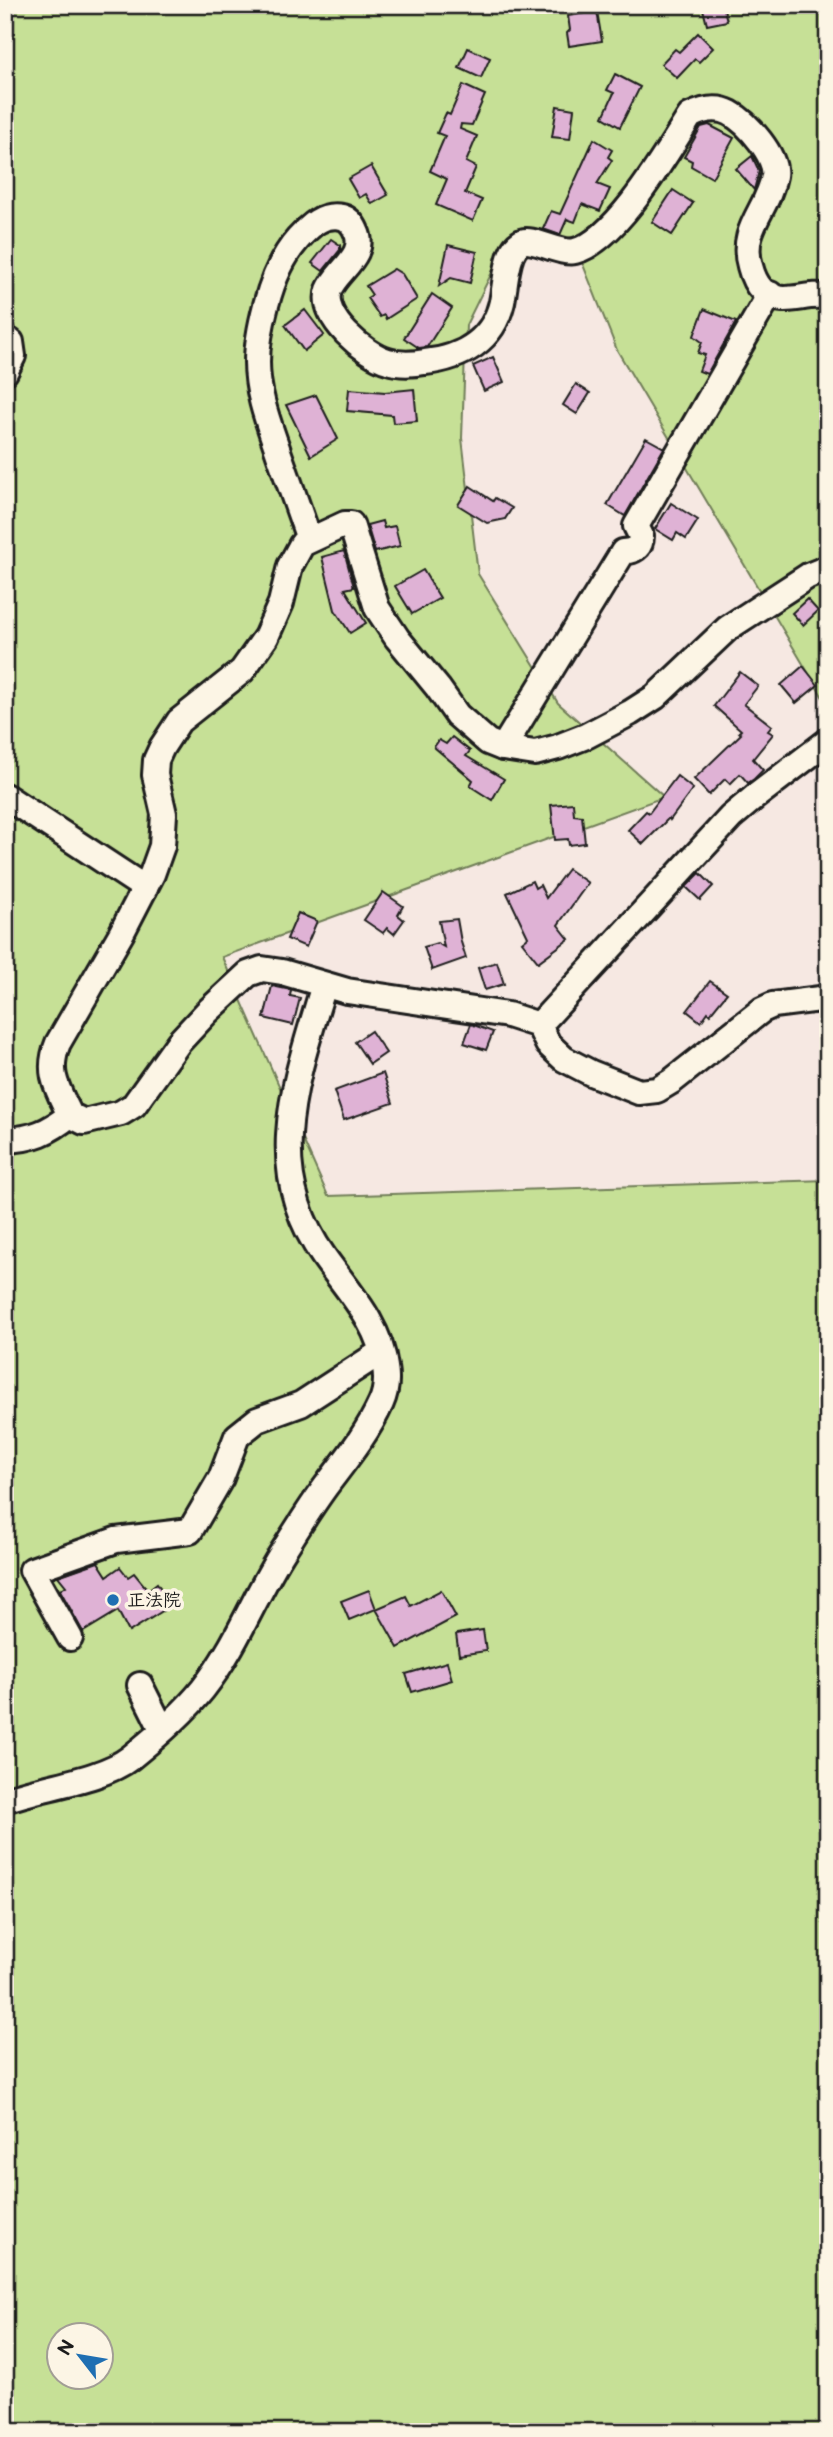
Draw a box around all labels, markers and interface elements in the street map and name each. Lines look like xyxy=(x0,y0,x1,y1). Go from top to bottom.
place label: 正法院 xyxy=(127,1590,181,1611)
marker: 正法院 xyxy=(105,1592,121,1608)
north arrow xyxy=(46,2322,116,2392)
text: N xyxy=(53,2336,80,2360)

